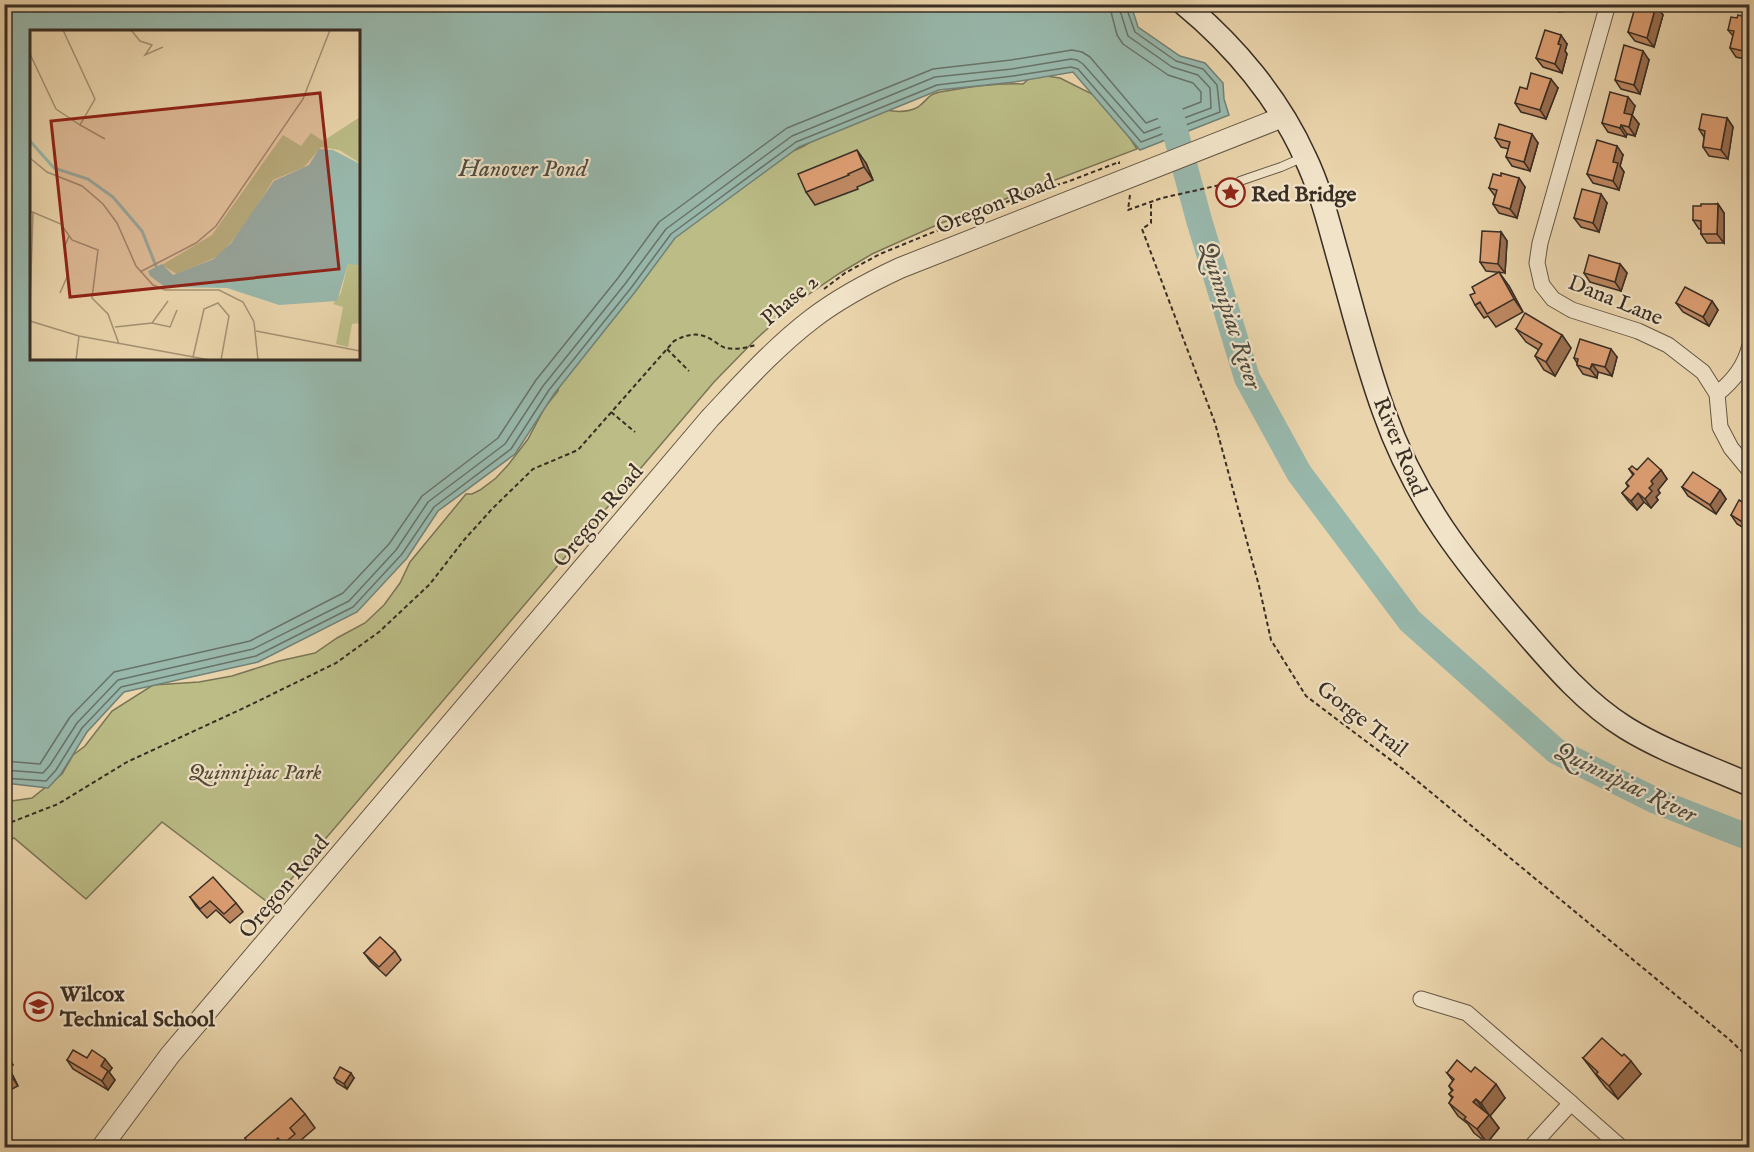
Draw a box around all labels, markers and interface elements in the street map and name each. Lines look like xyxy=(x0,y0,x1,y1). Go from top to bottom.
inset map xyxy=(30,30,360,360)
water label: Hanover Pond xyxy=(458,154,589,185)
street label: Oregon Road xyxy=(932,168,1060,241)
place icon: Red Bridge xyxy=(1214,177,1246,209)
place label: Red Bridge xyxy=(1251,181,1356,209)
water label: Quinnipiac River xyxy=(1191,238,1269,395)
street label: Phase 2 xyxy=(756,268,825,333)
street label: Dana Lane xyxy=(1564,269,1667,333)
street label: River Road xyxy=(1366,393,1433,501)
street label: Oregon Road xyxy=(547,459,650,574)
street label: Gorge Trail xyxy=(1311,675,1413,764)
water label: Quinnipiac River xyxy=(1549,736,1703,832)
park label: Quinnipiac Park xyxy=(189,759,322,787)
street label: Oregon Road xyxy=(233,830,336,945)
place label: Wilcox Technical School xyxy=(59,981,216,1034)
school or university icon: Wilcox Technical School xyxy=(23,990,55,1022)

